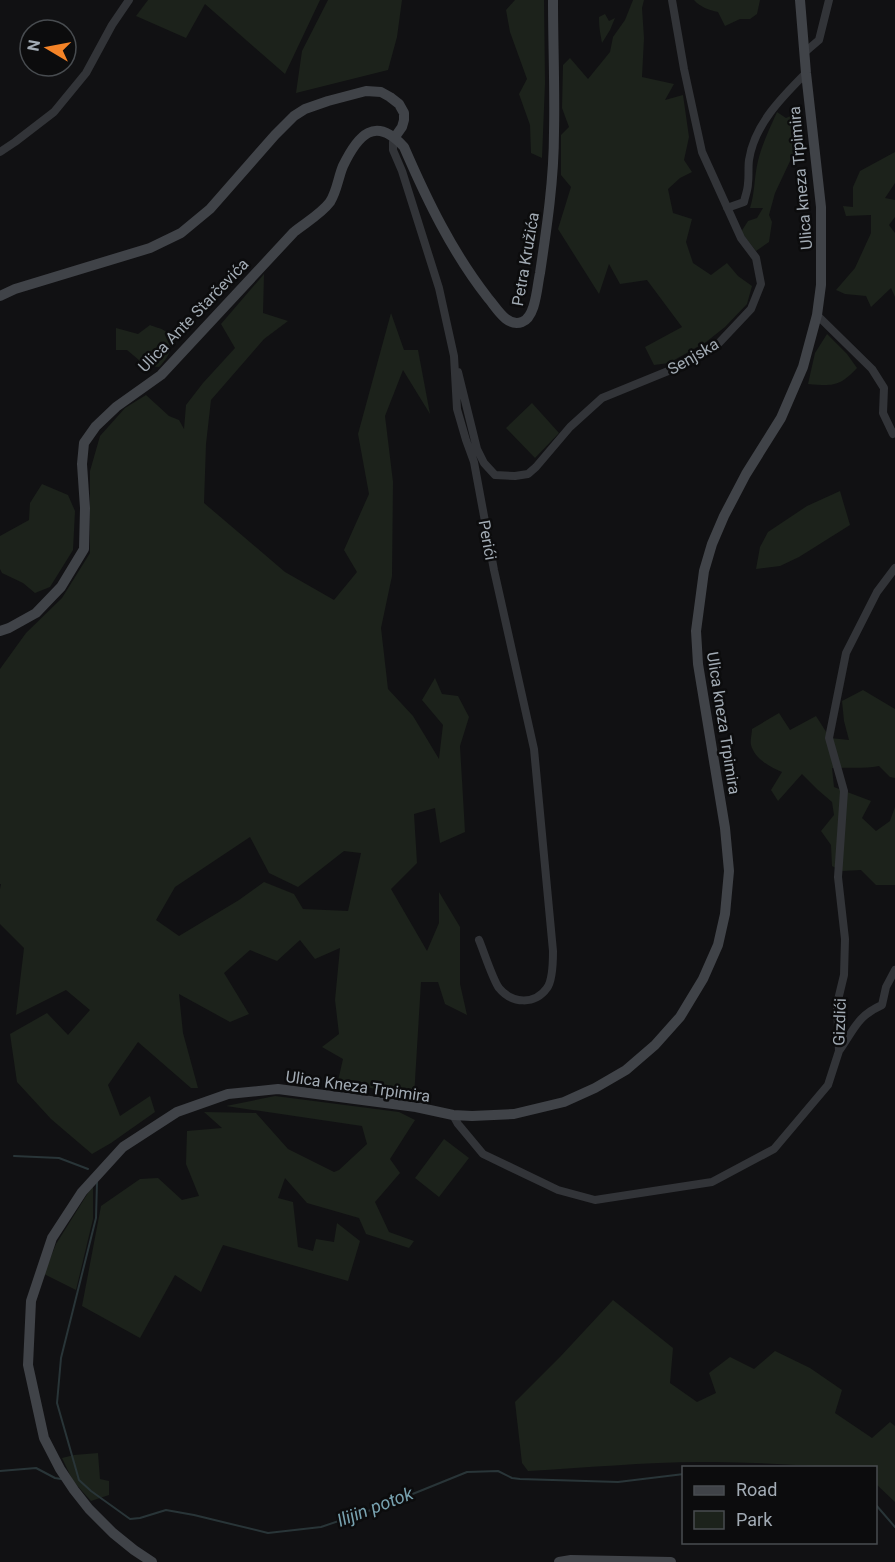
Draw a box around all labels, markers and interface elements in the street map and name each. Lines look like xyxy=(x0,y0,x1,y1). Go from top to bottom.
north arrow xyxy=(18,18,78,78)
text: N xyxy=(23,38,44,53)
street label: Ulica kneza Trpimira xyxy=(785,105,816,250)
street label: Petra Kružića xyxy=(508,211,543,307)
street label: Ulica Ante Starčevića xyxy=(134,255,252,376)
street label: Senjska xyxy=(664,334,722,379)
street label: Perići xyxy=(475,519,500,561)
street label: Ulica kneza Trpimira xyxy=(703,651,744,796)
street label: Gizdići xyxy=(829,998,850,1046)
street label: Ulica Kneza Trpimira xyxy=(284,1067,431,1106)
legend xyxy=(682,1466,877,1544)
text: Road xyxy=(736,1479,777,1500)
water label: Ilijin potok xyxy=(334,1482,417,1531)
text: Park xyxy=(736,1509,773,1530)

